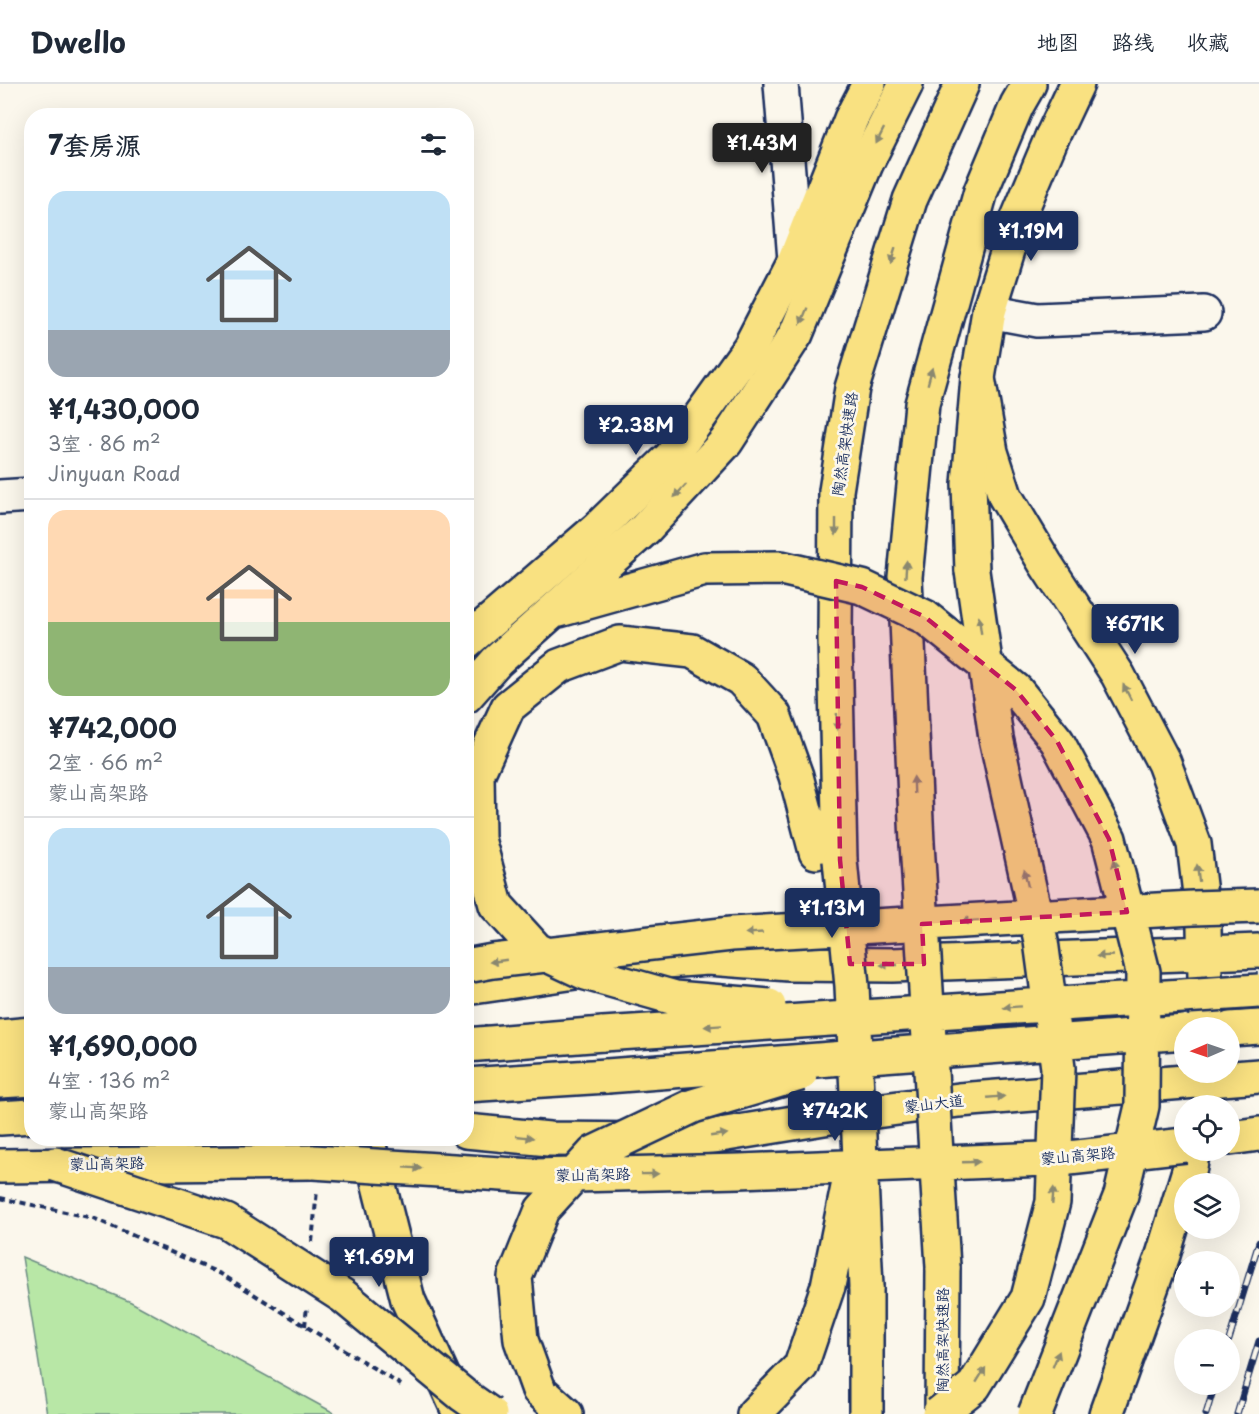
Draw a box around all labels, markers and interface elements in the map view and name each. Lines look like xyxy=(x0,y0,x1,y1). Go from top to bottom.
text: Dwello xyxy=(30,20,126,63)
text: 地图 xyxy=(1037,25,1079,57)
text: 路线 xyxy=(1112,25,1154,57)
text: 收藏 xyxy=(1187,25,1229,57)
pin: ¥1.43M xyxy=(713,123,811,174)
text: 7套房源 xyxy=(48,125,141,164)
text: ¥1.43M xyxy=(726,127,798,157)
icon: filters xyxy=(417,128,450,161)
one-way arrow xyxy=(875,128,885,145)
pin: ¥1.19M xyxy=(982,211,1080,262)
text: ¥1.19M xyxy=(998,215,1064,245)
icon: home xyxy=(195,230,303,338)
one-way arrow xyxy=(888,247,897,265)
one-way arrow xyxy=(799,307,809,325)
one-way arrow xyxy=(925,367,935,385)
text: ¥1,430,000 xyxy=(48,389,200,428)
street label: 陶然高架快速路 xyxy=(825,390,862,497)
pin: ¥2.38M xyxy=(587,405,685,456)
text: ¥2.38M xyxy=(598,409,674,439)
text: 3室 · 86 m² xyxy=(48,428,161,458)
text: Jinyuan Road xyxy=(48,458,181,488)
one-way arrow xyxy=(673,484,687,499)
one-way arrow xyxy=(831,518,841,537)
icon: home xyxy=(195,549,303,657)
one-way arrow xyxy=(901,559,911,578)
pin: ¥671K xyxy=(1093,604,1177,655)
text: ¥671K xyxy=(1106,608,1164,638)
one-way arrow xyxy=(976,615,985,634)
one-way arrow xyxy=(1122,684,1132,701)
text: ¥742,000 xyxy=(48,708,177,747)
one-way arrow xyxy=(832,713,842,732)
text: 2室 · 66 m² xyxy=(48,747,163,777)
one-way arrow xyxy=(910,775,919,794)
text: 蒙山高架路 xyxy=(48,777,148,807)
one-way arrow xyxy=(1111,859,1121,877)
one-way arrow xyxy=(1193,863,1202,882)
icon: home xyxy=(195,867,303,975)
one-way arrow xyxy=(1021,869,1031,887)
pin: ¥1.13M xyxy=(783,888,881,939)
text: ¥1.13M xyxy=(799,892,865,922)
one-way arrow xyxy=(960,916,979,926)
one-way arrow xyxy=(745,928,764,938)
one-way arrow xyxy=(1096,952,1115,961)
one-way arrow xyxy=(488,956,507,965)
one-way arrow xyxy=(880,960,899,970)
one-way arrow xyxy=(1002,1002,1021,1011)
north arrow xyxy=(1174,1017,1240,1083)
map controls xyxy=(1174,1017,1240,1395)
one-way arrow xyxy=(703,1022,722,1031)
text: ¥1,690,000 xyxy=(48,1026,198,1065)
text: 4室 · 136 m² xyxy=(48,1065,170,1095)
street label: 蒙山大道 xyxy=(903,1087,965,1118)
pin: ¥742K xyxy=(793,1091,877,1142)
one-way arrow xyxy=(986,1092,1005,1102)
text: 蒙山高架路 xyxy=(48,1095,148,1125)
text: ¥742K xyxy=(802,1095,868,1125)
button: locate xyxy=(1174,1095,1240,1161)
one-way arrow xyxy=(710,1130,729,1139)
one-way arrow xyxy=(515,1132,534,1142)
street label: 蒙山高架路 xyxy=(1040,1140,1116,1169)
street label: 蒙山高架路 xyxy=(69,1150,145,1175)
one-way arrow xyxy=(961,1157,980,1166)
street label: 蒙山高架路 xyxy=(555,1161,631,1186)
one-way arrow xyxy=(404,1164,423,1173)
one-way arrow xyxy=(640,1169,659,1178)
button: layers xyxy=(1174,1173,1240,1239)
one-way arrow xyxy=(1048,1187,1058,1206)
pin: ¥1.69M xyxy=(330,1237,428,1288)
text: ¥1.69M xyxy=(344,1241,414,1271)
button: + xyxy=(1174,1251,1240,1317)
street label: 陶然高架快速路 xyxy=(930,1287,953,1393)
button: − xyxy=(1174,1329,1240,1395)
one-way arrow xyxy=(1051,1350,1061,1368)
one-way arrow xyxy=(975,1366,986,1383)

